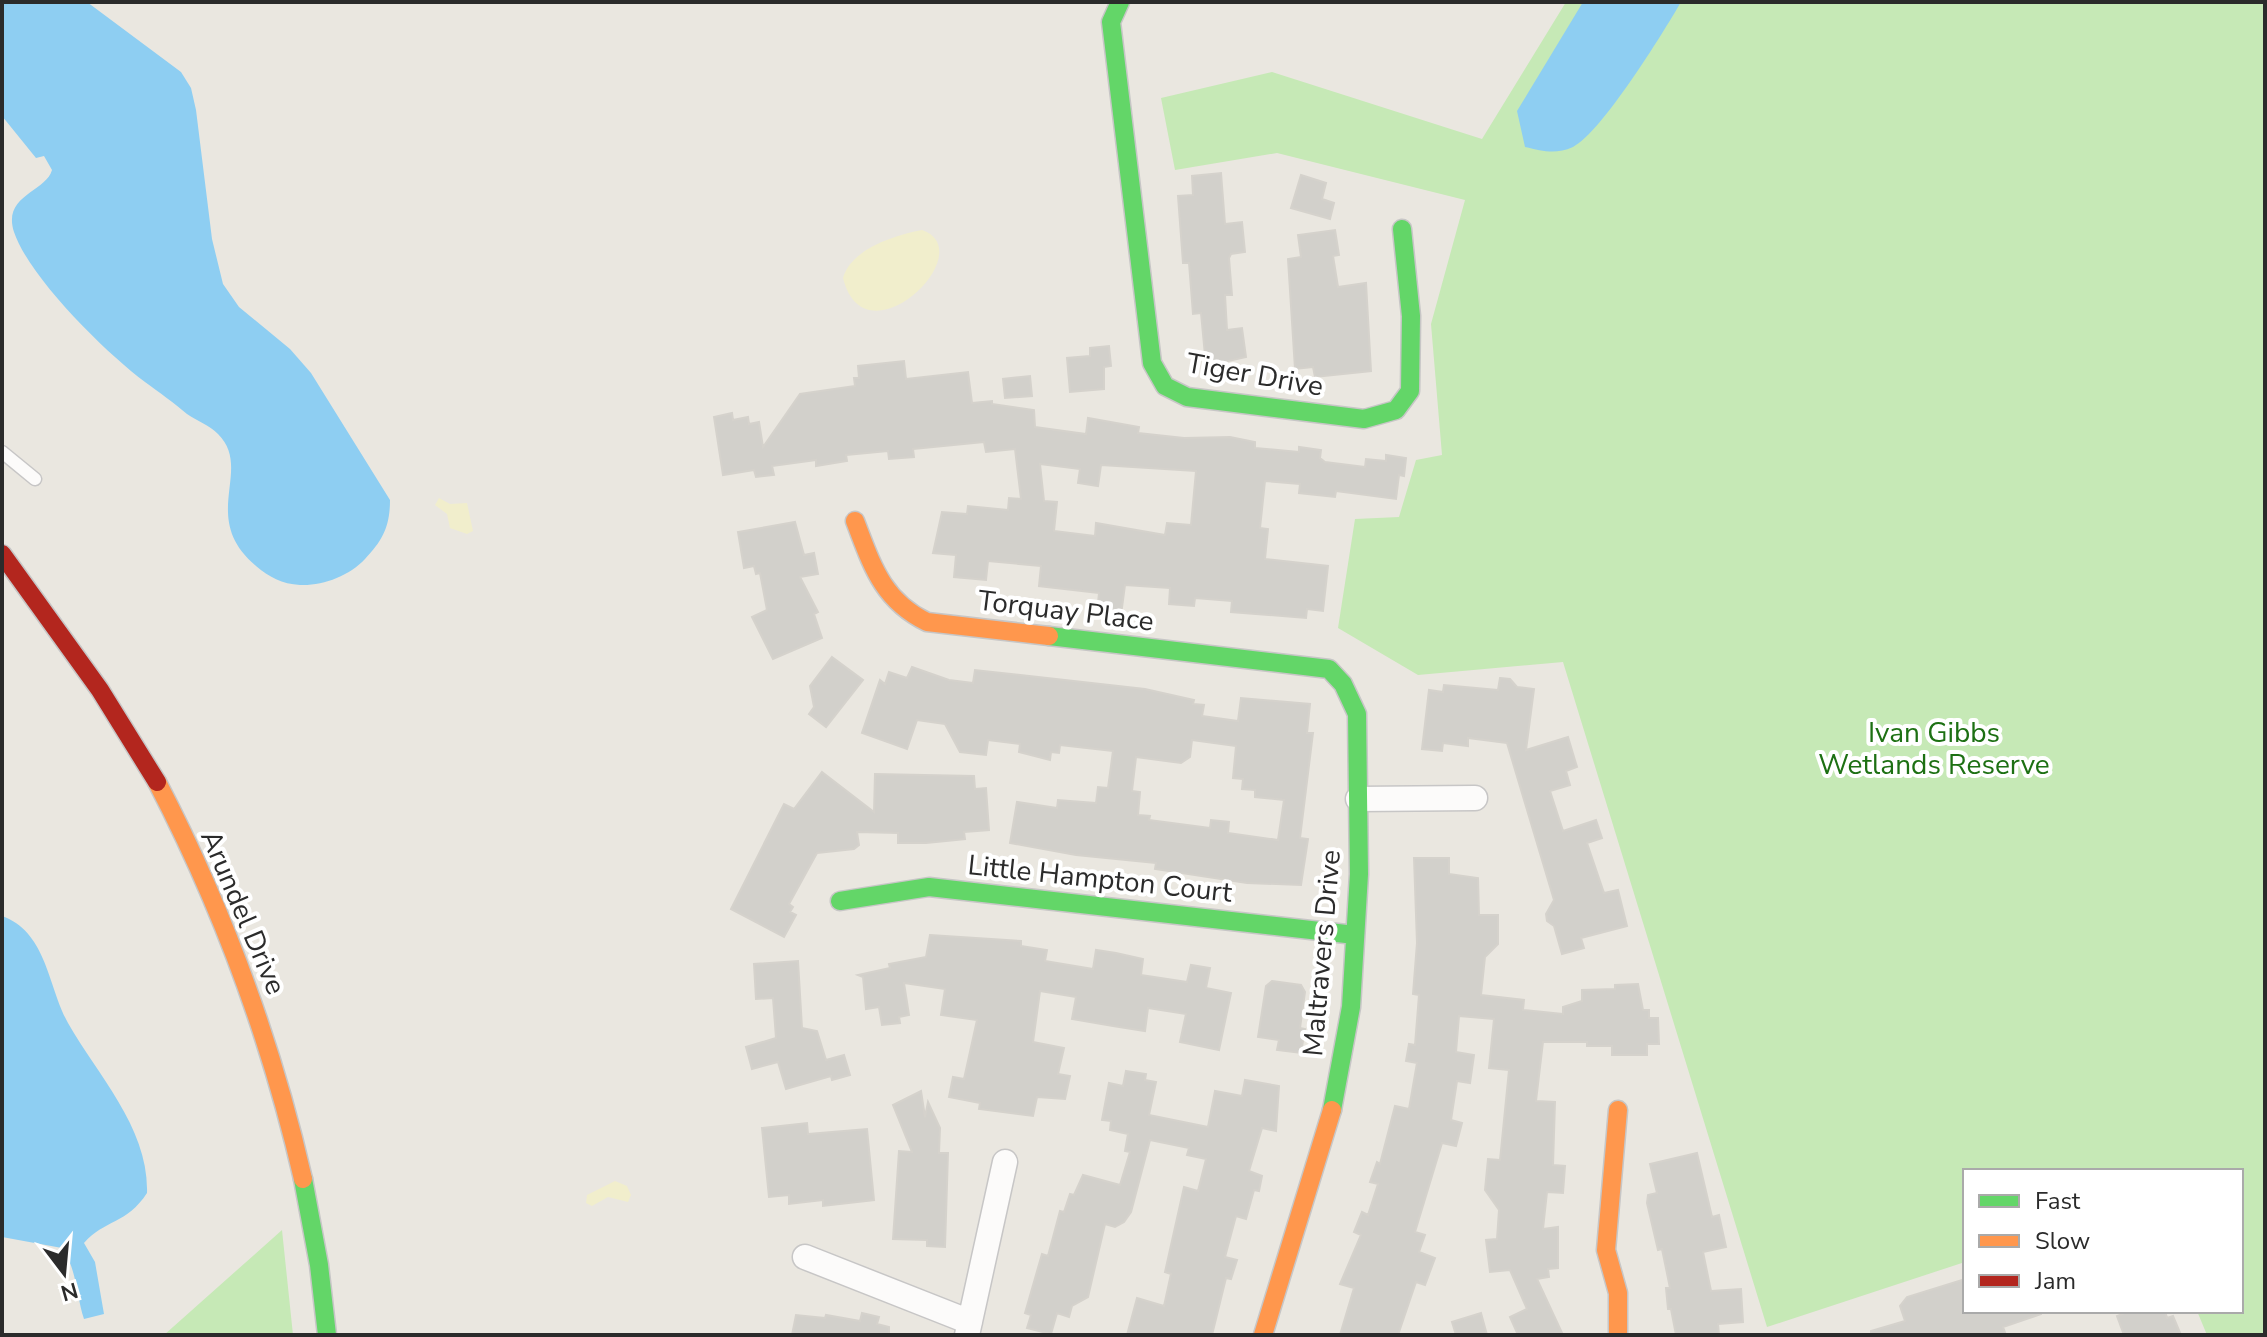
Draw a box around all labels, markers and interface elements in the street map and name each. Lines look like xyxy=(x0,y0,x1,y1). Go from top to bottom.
street label: Tiger Drive xyxy=(1183,344,1326,406)
street label: Torquay Place xyxy=(976,581,1156,641)
park label: Ivan Gibbs Wetlands Reserve xyxy=(1818,714,2050,784)
street label: Arundel Drive xyxy=(191,824,295,1000)
street label: Little Hampton Court xyxy=(966,846,1234,912)
street label: Maltravers Drive xyxy=(1294,848,1350,1058)
legend xyxy=(1963,1169,2243,1313)
text: Fast xyxy=(2035,1185,2081,1217)
text: Slow xyxy=(2035,1225,2090,1257)
north arrow xyxy=(24,1233,104,1313)
text: Jam xyxy=(2034,1265,2076,1297)
text: N xyxy=(57,1275,81,1308)

